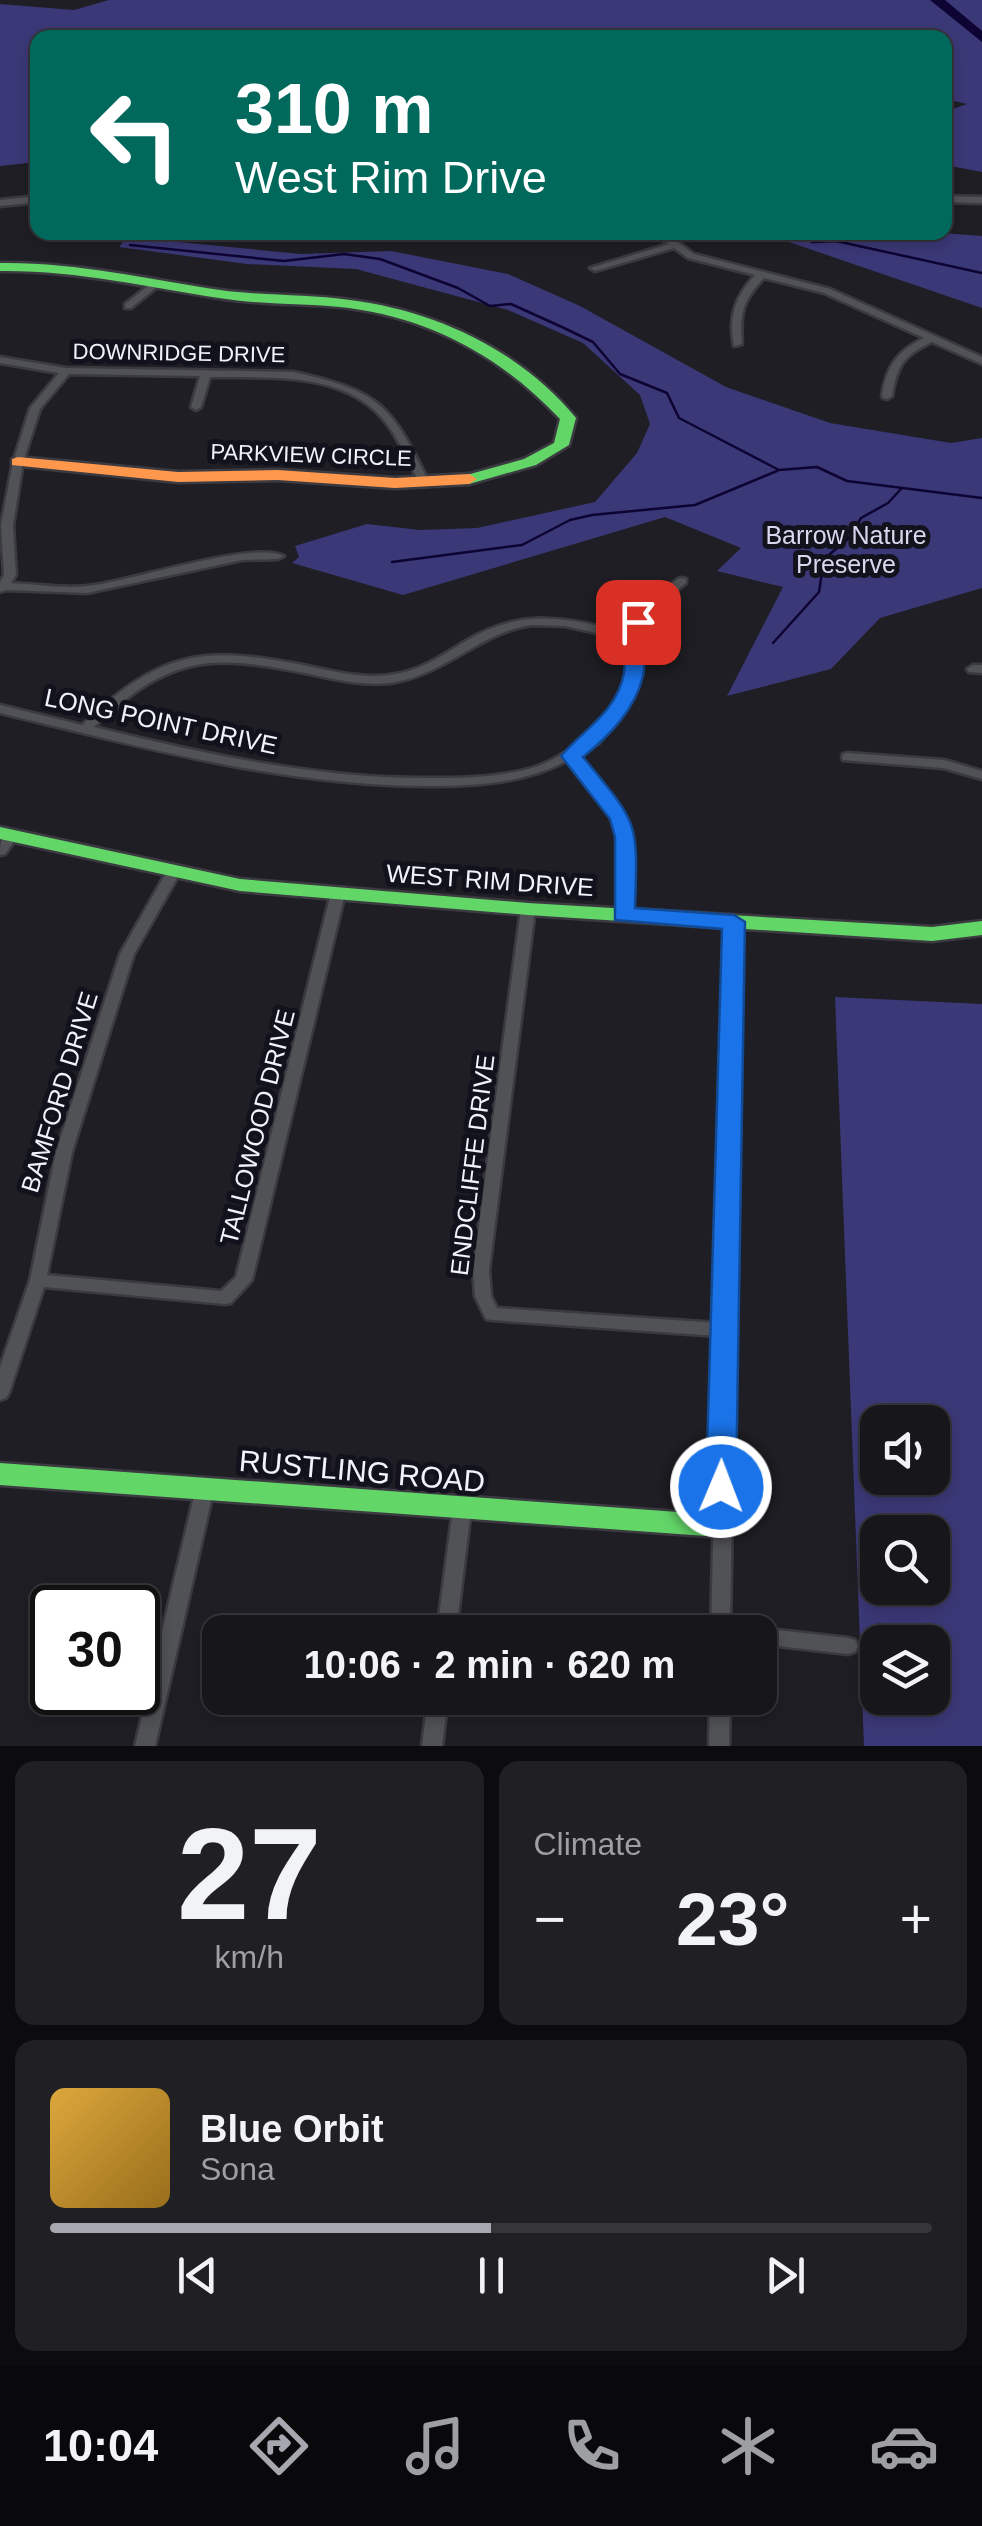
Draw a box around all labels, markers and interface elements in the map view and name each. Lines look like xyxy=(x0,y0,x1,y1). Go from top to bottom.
icon: left xyxy=(70,70,200,200)
text: 310 m xyxy=(235,70,433,148)
text: West Rim Drive xyxy=(235,152,547,203)
street label: DOWNRIDGE DRIVE xyxy=(72,339,286,367)
street label: PARKVIEW CIRCLE xyxy=(210,439,412,471)
park label: Barrow Nature Preserve xyxy=(765,521,927,578)
pin xyxy=(596,580,681,665)
icon: arrive xyxy=(611,595,666,650)
street label: LONG POINT DRIVE xyxy=(42,683,280,759)
street label: WEST RIM DRIVE xyxy=(385,859,595,901)
street label: BAMFORD DRIVE xyxy=(15,988,103,1196)
street label: TALLOWOOD DRIVE xyxy=(214,1007,300,1247)
street label: ENDCLIFFE DRIVE xyxy=(445,1053,499,1277)
map controls xyxy=(860,1405,950,1715)
button: sound xyxy=(860,1405,950,1495)
position arrow xyxy=(669,1435,773,1539)
street label: RUSTLING ROAD xyxy=(238,1444,486,1498)
button: search xyxy=(860,1515,950,1605)
speed limit sign: 30 xyxy=(30,1585,160,1715)
button: layers xyxy=(860,1625,950,1715)
text: 10:06 · 2 min · 620 m xyxy=(304,1644,675,1686)
text: 27 xyxy=(177,1801,322,1947)
text: Climate xyxy=(534,1826,642,1862)
text: 23° xyxy=(676,1877,789,1961)
text: − xyxy=(534,1888,566,1950)
text: + xyxy=(900,1888,932,1950)
text: km/h xyxy=(215,1939,284,1975)
text: Blue Orbit xyxy=(200,2108,384,2150)
text: Sona xyxy=(200,2151,275,2187)
icon: previous xyxy=(170,2248,225,2303)
icon: pause xyxy=(464,2248,519,2303)
icon: next xyxy=(758,2248,813,2303)
icon: directions xyxy=(244,2411,314,2481)
icon: music xyxy=(400,2411,470,2481)
icon: phone xyxy=(557,2411,627,2481)
icon: climate xyxy=(713,2411,783,2481)
icon: car xyxy=(869,2411,939,2481)
text: 10:04 xyxy=(43,2420,158,2471)

